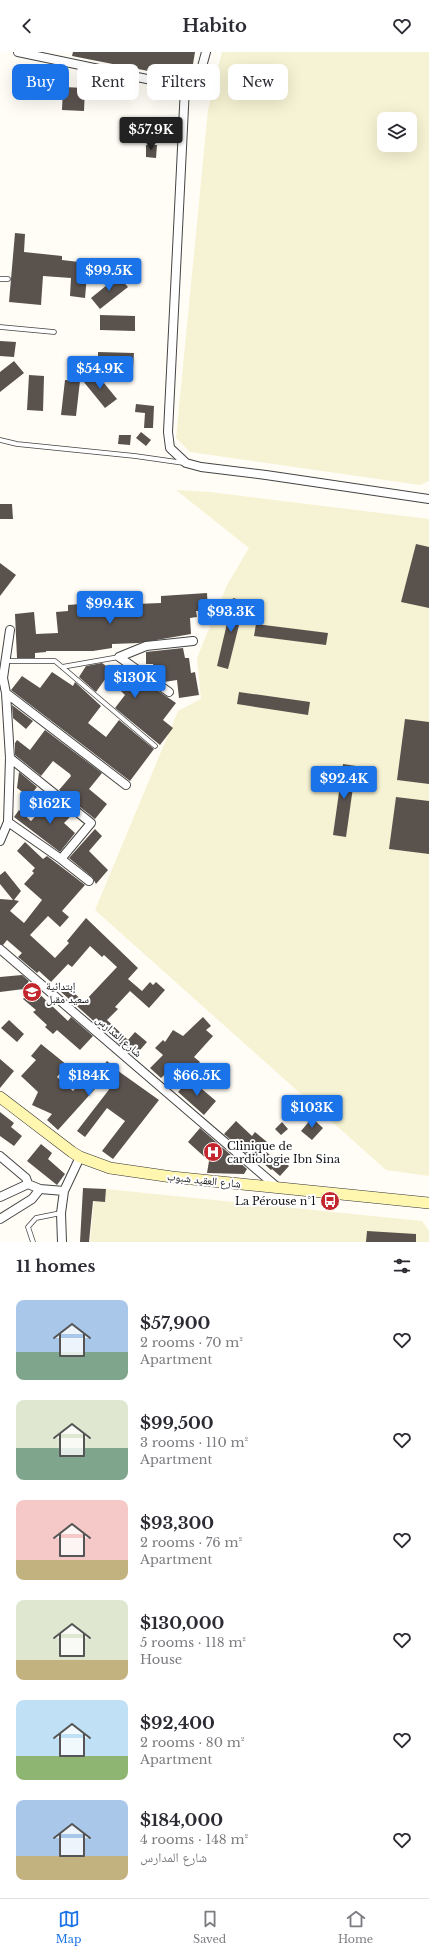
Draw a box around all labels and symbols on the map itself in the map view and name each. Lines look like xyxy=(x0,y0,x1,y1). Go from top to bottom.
pin: $57.9K xyxy=(118,117,184,151)
pin: $99.5K xyxy=(76,258,142,292)
pin: $54.9K xyxy=(67,356,133,390)
pin: $99.4K xyxy=(77,591,143,625)
pin: $93.3K xyxy=(198,599,264,633)
pin: $130K xyxy=(107,665,163,699)
pin: $92.4K xyxy=(311,766,377,800)
pin: $162K xyxy=(22,791,78,825)
place label: إبتدائية سعيد مقبل xyxy=(46,979,89,1006)
school or university icon: إبتدائية سعيد مقبل xyxy=(21,981,43,1003)
street label: شارع المدارس xyxy=(93,1012,145,1060)
pin: $184K xyxy=(61,1063,117,1097)
pin: $66.5K xyxy=(164,1063,230,1097)
pin: $103K xyxy=(284,1095,340,1129)
place label: Clinique de cardiologie Ibn Sina xyxy=(227,1139,341,1166)
hospital icon: Clinique de cardiologie Ibn Sina xyxy=(202,1141,224,1163)
street label: شارع العقيد شبوب xyxy=(166,1169,242,1191)
bus stop icon: La Pérouse n°1 xyxy=(319,1190,341,1212)
place label: La Pérouse n°1 xyxy=(235,1194,316,1208)

